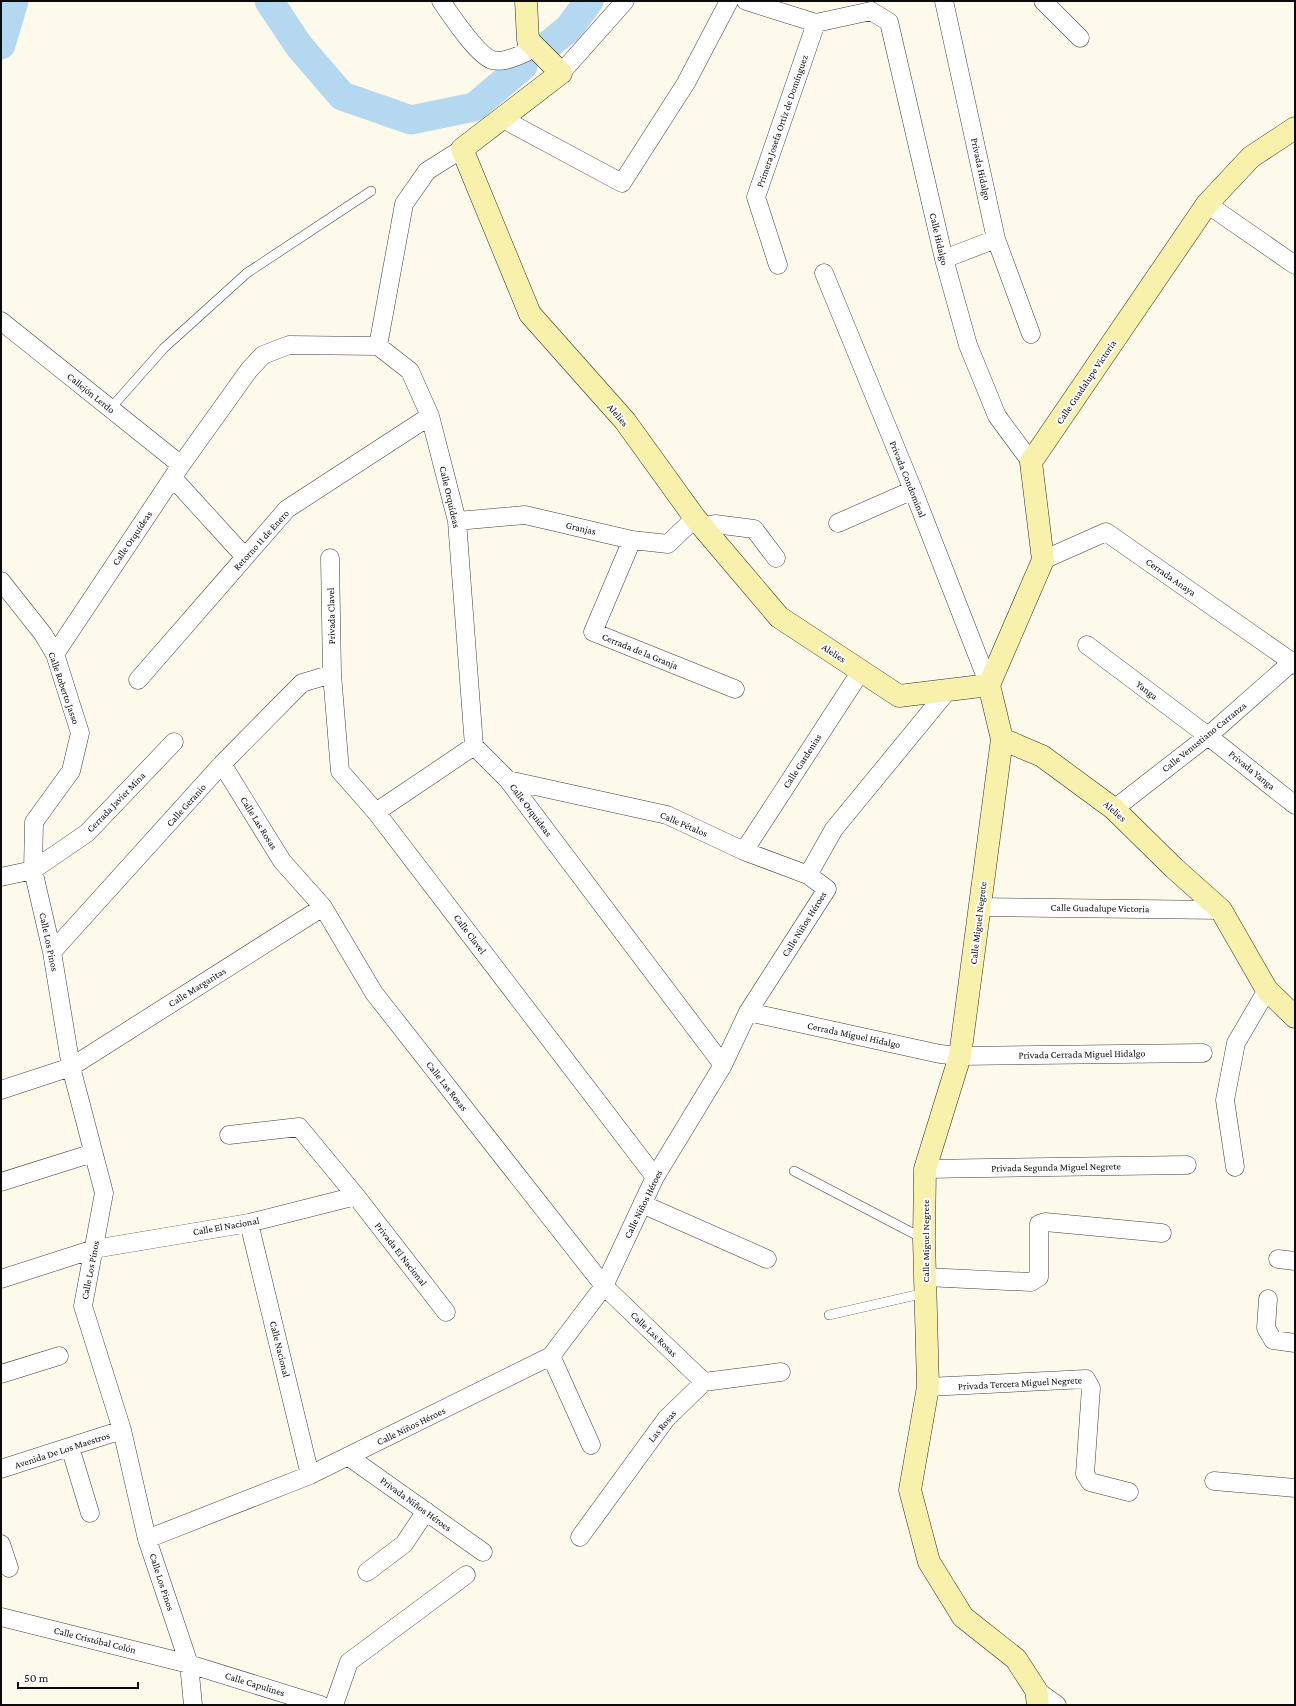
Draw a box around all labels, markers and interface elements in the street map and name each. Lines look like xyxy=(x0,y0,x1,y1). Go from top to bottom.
street label: Primera Josefa Ortiz de Domínguez xyxy=(754,53,810,189)
street label: Privada Hidalgo xyxy=(969,137,993,201)
street label: Calle Hidalgo xyxy=(928,212,950,266)
street label: Calle Guadalupe Victoria xyxy=(1054,338,1118,426)
street label: Callejón Lerdo xyxy=(64,371,117,416)
street label: Alelies xyxy=(605,401,631,429)
street label: Privada Condominal xyxy=(888,439,929,519)
street label: Calle Orquídeas xyxy=(438,465,462,529)
street label: Retorno 11 de Enero xyxy=(231,508,291,572)
street label: Calle Orquídeas xyxy=(110,509,154,567)
street label: Granjas xyxy=(565,519,597,538)
street label: Cerrada Anaya xyxy=(1144,556,1198,598)
street label: Privada Clavel xyxy=(325,587,337,644)
street label: Cerrada de la Granja xyxy=(600,631,680,672)
street label: Alelies xyxy=(820,641,848,665)
street label: Calle Roberto Jasso xyxy=(46,650,82,726)
street label: Yanga xyxy=(1134,678,1160,702)
street label: Calle Venustiano Carranza xyxy=(1160,699,1249,774)
street label: Calle Gardenias xyxy=(780,732,824,790)
street label: Privada Yanga xyxy=(1227,748,1278,792)
street label: Cerrada Javier Mina xyxy=(85,769,148,834)
street label: Calle Geranio xyxy=(164,781,208,829)
street label: Calle Orquídeas xyxy=(508,781,554,839)
street label: Calle Las Rosas xyxy=(238,795,280,852)
street label: Alelies xyxy=(1101,798,1129,824)
street label: Calle Pétalos xyxy=(659,809,710,839)
street label: Calle Miguel Negrete xyxy=(967,881,989,965)
street label: Calle Niños Héroes xyxy=(779,889,829,959)
street label: Calle Guadalupe Victoria xyxy=(1050,902,1150,914)
street label: Calle Los Pinos xyxy=(37,912,61,972)
street label: Calle Clavel xyxy=(452,912,489,956)
street label: Calle Margaritas xyxy=(166,965,228,1009)
street label: Cerrada Miguel Hidalgo xyxy=(806,1020,902,1050)
street label: Privada Cerrada Miguel Hidalgo xyxy=(1018,1047,1146,1061)
street label: Calle Las Rosas xyxy=(424,1059,470,1113)
street label: Privada Segunda Miguel Negrete xyxy=(991,1160,1121,1174)
street label: Calle Niños Héroes xyxy=(622,1168,664,1240)
street label: Calle Miguel Negrete xyxy=(920,1199,931,1283)
street label: Calle El Nacional xyxy=(192,1215,261,1237)
street label: Privada El Nacional xyxy=(373,1220,429,1288)
street label: Calle Los Pinos xyxy=(79,1240,101,1300)
street label: Calle Las Rosas xyxy=(628,1309,680,1359)
street label: Calle Nacional xyxy=(268,1320,292,1379)
street label: Privada Tercera Miguel Negrete xyxy=(958,1374,1083,1392)
street label: Calle Niños Héroes xyxy=(375,1405,447,1447)
street label: Las Rosas xyxy=(646,1408,678,1444)
street label: Avenida De Los Maestros xyxy=(13,1429,111,1471)
street label: Privada Niños Héroes xyxy=(378,1475,454,1533)
street label: Calle Los Pinos xyxy=(148,1552,176,1612)
street label: Calle Cristóbal Colón xyxy=(53,1624,138,1656)
scale bar xyxy=(18,1664,138,1690)
street label: Calle Capulines xyxy=(224,1670,286,1698)
text: 50 m xyxy=(24,1671,49,1685)

